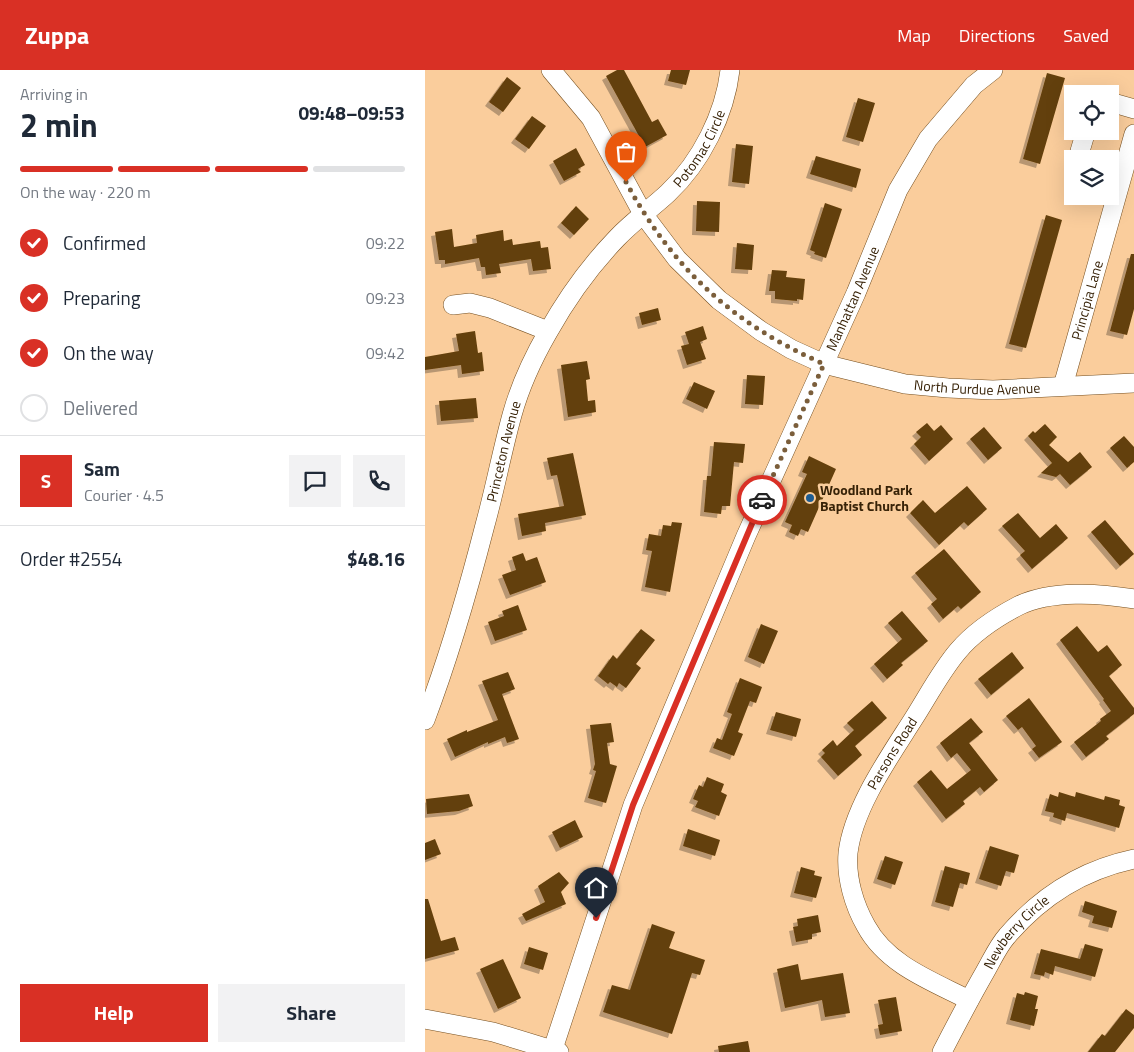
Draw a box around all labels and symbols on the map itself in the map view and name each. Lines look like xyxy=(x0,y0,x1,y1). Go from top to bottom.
street label: Potomac Circle xyxy=(668,107,730,192)
pin xyxy=(605,131,647,182)
street label: Manhattan Avenue xyxy=(820,243,884,354)
street label: Principia Lane xyxy=(1065,258,1108,342)
street label: North Purdue Avenue xyxy=(913,374,1041,400)
street label: Princeton Avenue xyxy=(480,398,526,504)
courier xyxy=(737,475,787,525)
place label: Woodland Park Baptist Church xyxy=(820,479,913,516)
marker: Woodland Park Baptist Church xyxy=(804,492,816,504)
street label: Parsons Road xyxy=(861,713,922,793)
pin xyxy=(575,867,617,918)
street label: Newberry Circle xyxy=(978,889,1053,973)

